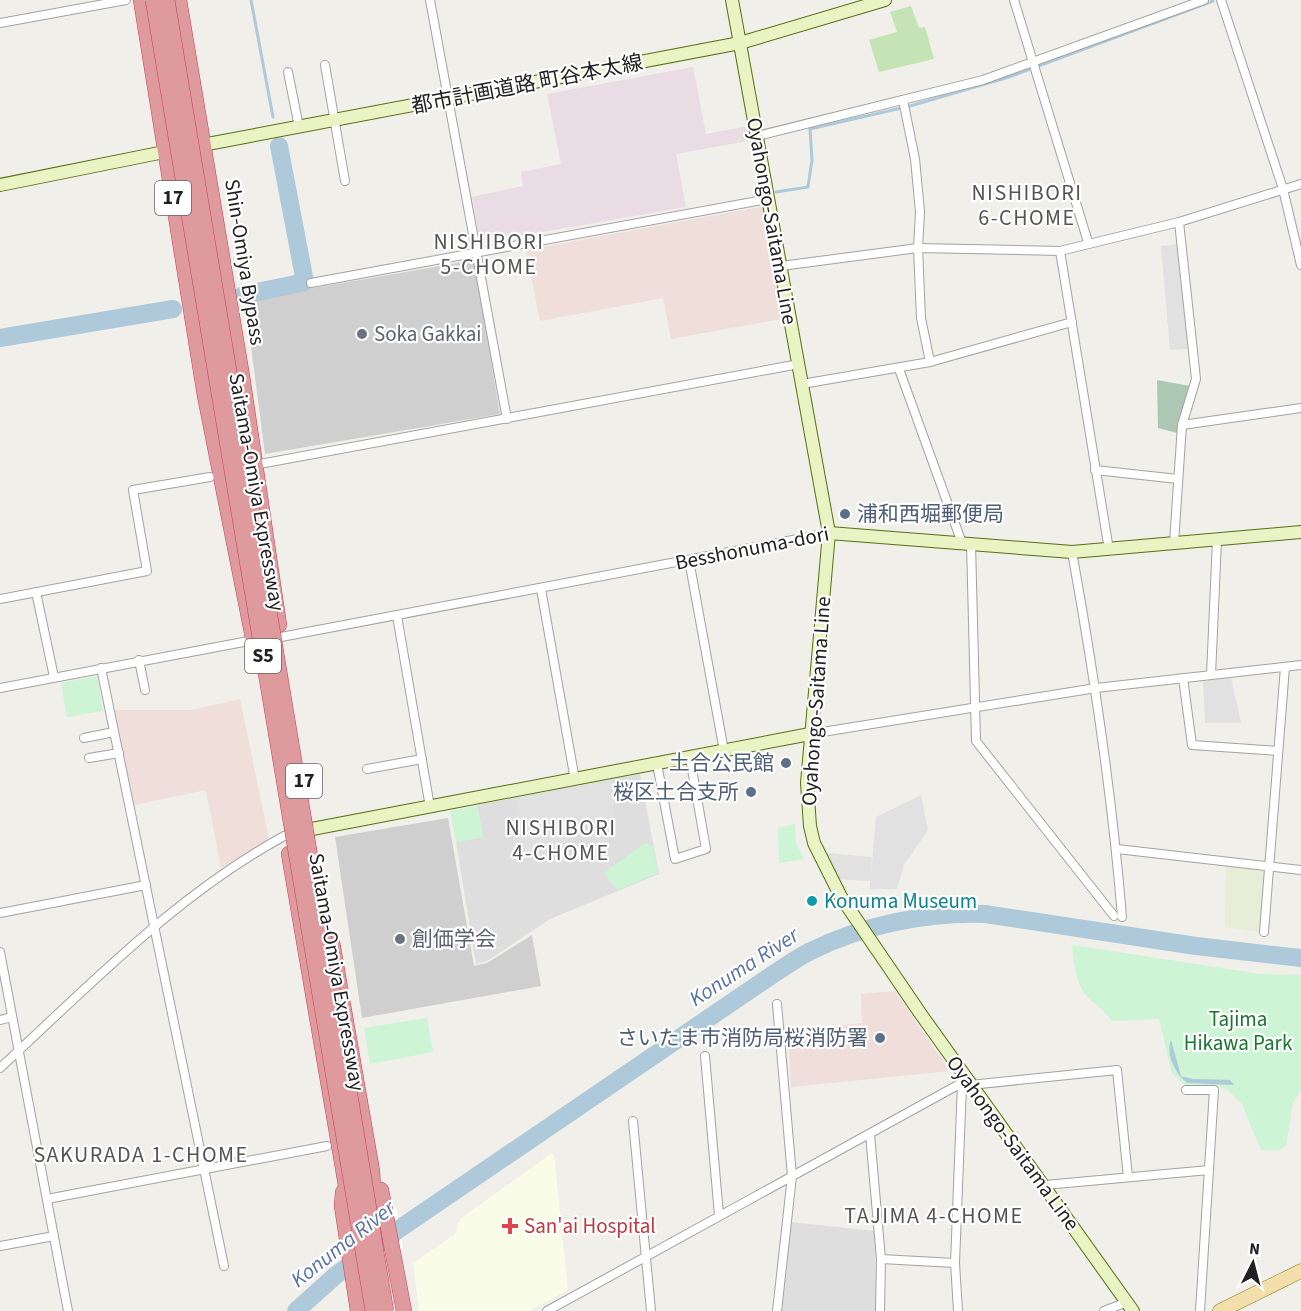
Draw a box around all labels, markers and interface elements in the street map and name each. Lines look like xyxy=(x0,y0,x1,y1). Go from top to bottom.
street label: 都市計画道路 町谷本太線 xyxy=(409,47,645,121)
street label: Oyahongo-Saitama Line xyxy=(739,115,805,327)
street label: Shin-Omiya Bypass xyxy=(217,177,273,347)
district label: NISHIBORI 6-CHOME xyxy=(971,177,1083,234)
road number: 17 xyxy=(155,181,191,215)
district label: NISHIBORI 5-CHOME xyxy=(433,226,545,283)
place label: Soka Gakkai xyxy=(374,319,481,349)
marker: Soka Gakkai xyxy=(355,327,369,341)
street label: Saitama-Omiya Expressway xyxy=(221,371,293,614)
place label: 浦和西堀郵便局 xyxy=(857,499,1004,529)
marker: 浦和西堀郵便局 xyxy=(838,507,852,521)
street label: Besshonuma-dori xyxy=(673,518,831,578)
street label: Oyahongo-Saitama Line xyxy=(794,595,838,807)
road number: S5 xyxy=(245,639,281,673)
place label: 土合公民館 xyxy=(669,748,774,778)
marker: 土合公民館 xyxy=(779,756,793,770)
road number: 17 xyxy=(286,764,322,798)
place label: 桜区土合支所 xyxy=(613,777,739,807)
marker: 桜区土合支所 xyxy=(744,785,758,799)
district label: NISHIBORI 4-CHOME xyxy=(505,812,617,869)
street label: Saitama-Omiya Expressway xyxy=(301,851,373,1094)
place label: Konuma Museum xyxy=(824,886,977,916)
marker: Konuma Museum xyxy=(805,894,819,908)
water label: Konuma River xyxy=(683,919,807,1015)
place label: 創価学会 xyxy=(412,924,496,954)
marker: 創価学会 xyxy=(393,932,407,946)
park label: Tajima Hikawa Park xyxy=(1184,1004,1293,1058)
place label: さいたま市消防局桜消防署 xyxy=(617,1023,868,1053)
marker: さいたま市消防局桜消防署 xyxy=(873,1031,887,1045)
street label: Oyahongo-Saitama Line xyxy=(939,1049,1087,1237)
district label: SAKURADA 1-CHOME xyxy=(33,1139,249,1171)
water label: Konuma River xyxy=(284,1192,403,1295)
district label: TAJIMA 4-CHOME xyxy=(844,1200,1024,1232)
place label: San'ai Hospital xyxy=(524,1211,656,1241)
marker: San'ai Hospital xyxy=(501,1217,519,1235)
north arrow xyxy=(1223,1233,1283,1293)
text: N xyxy=(1248,1238,1261,1261)

